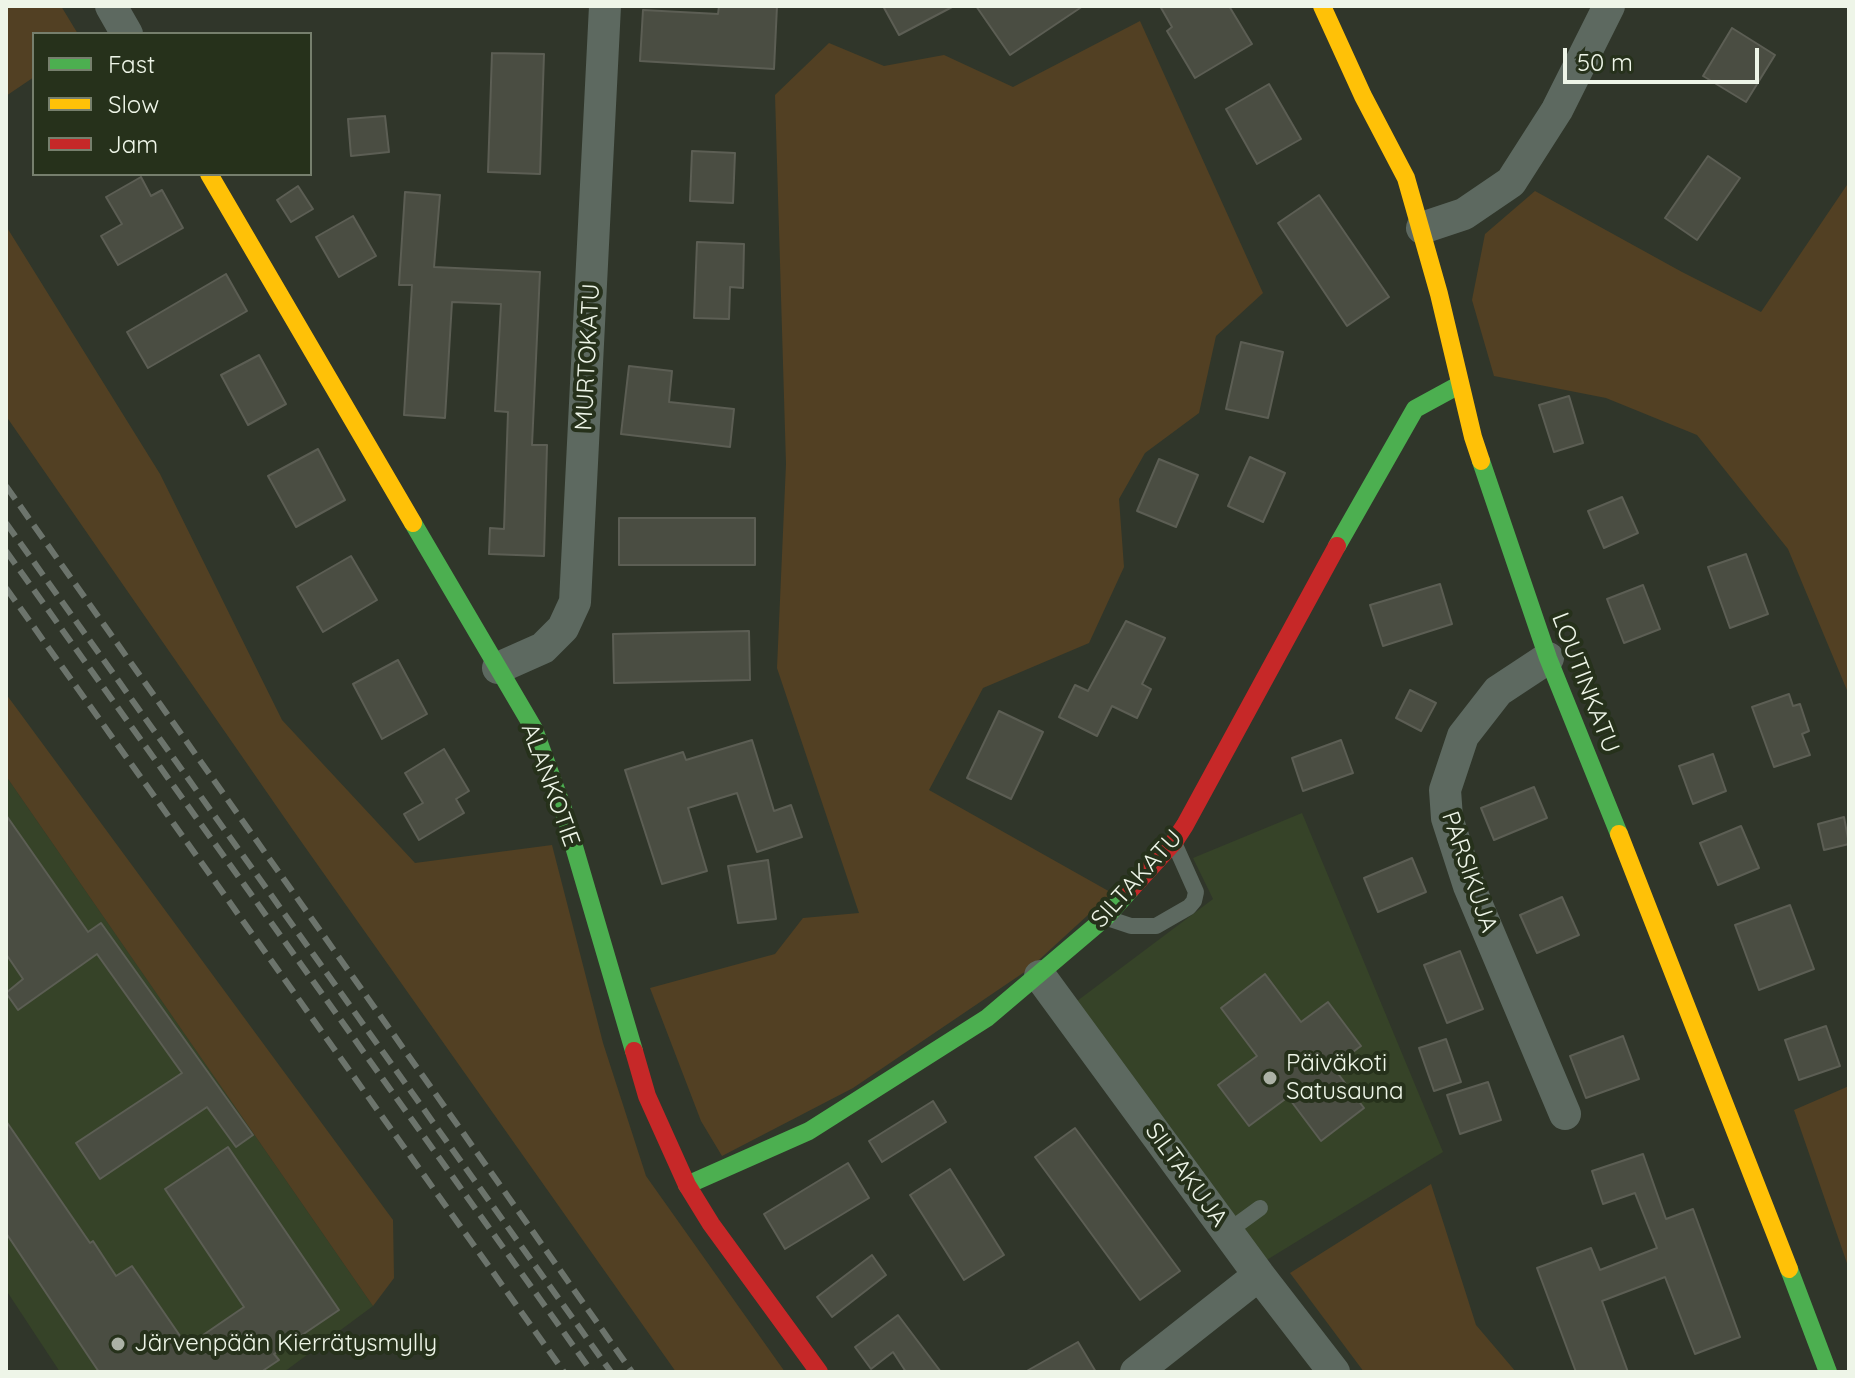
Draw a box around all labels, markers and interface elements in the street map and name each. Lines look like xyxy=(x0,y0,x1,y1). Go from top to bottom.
legend xyxy=(32,32,312,176)
scale bar xyxy=(1567,32,1763,82)
text: 50 m xyxy=(1577,47,1633,77)
text: Fast xyxy=(108,49,155,79)
text: Slow xyxy=(108,89,159,119)
text: Jam xyxy=(108,129,158,159)
street label: MURTOKATU xyxy=(570,283,606,431)
street label: LOUTINKATU xyxy=(1545,609,1625,757)
street label: ALANKOTIE xyxy=(514,720,586,850)
street label: PARSIKUJA xyxy=(1435,808,1503,936)
street label: SILTAKATU xyxy=(1086,824,1188,934)
place label: Päiväkoti Satusauna xyxy=(1286,1050,1404,1106)
marker: Päiväkoti Satusauna xyxy=(1261,1069,1279,1087)
street label: SILTAKUJA xyxy=(1139,1117,1233,1233)
place label: Järvenpään Kierrätysmylly xyxy=(134,1330,437,1358)
marker: Järvenpään Kierrätysmylly xyxy=(109,1335,127,1353)

